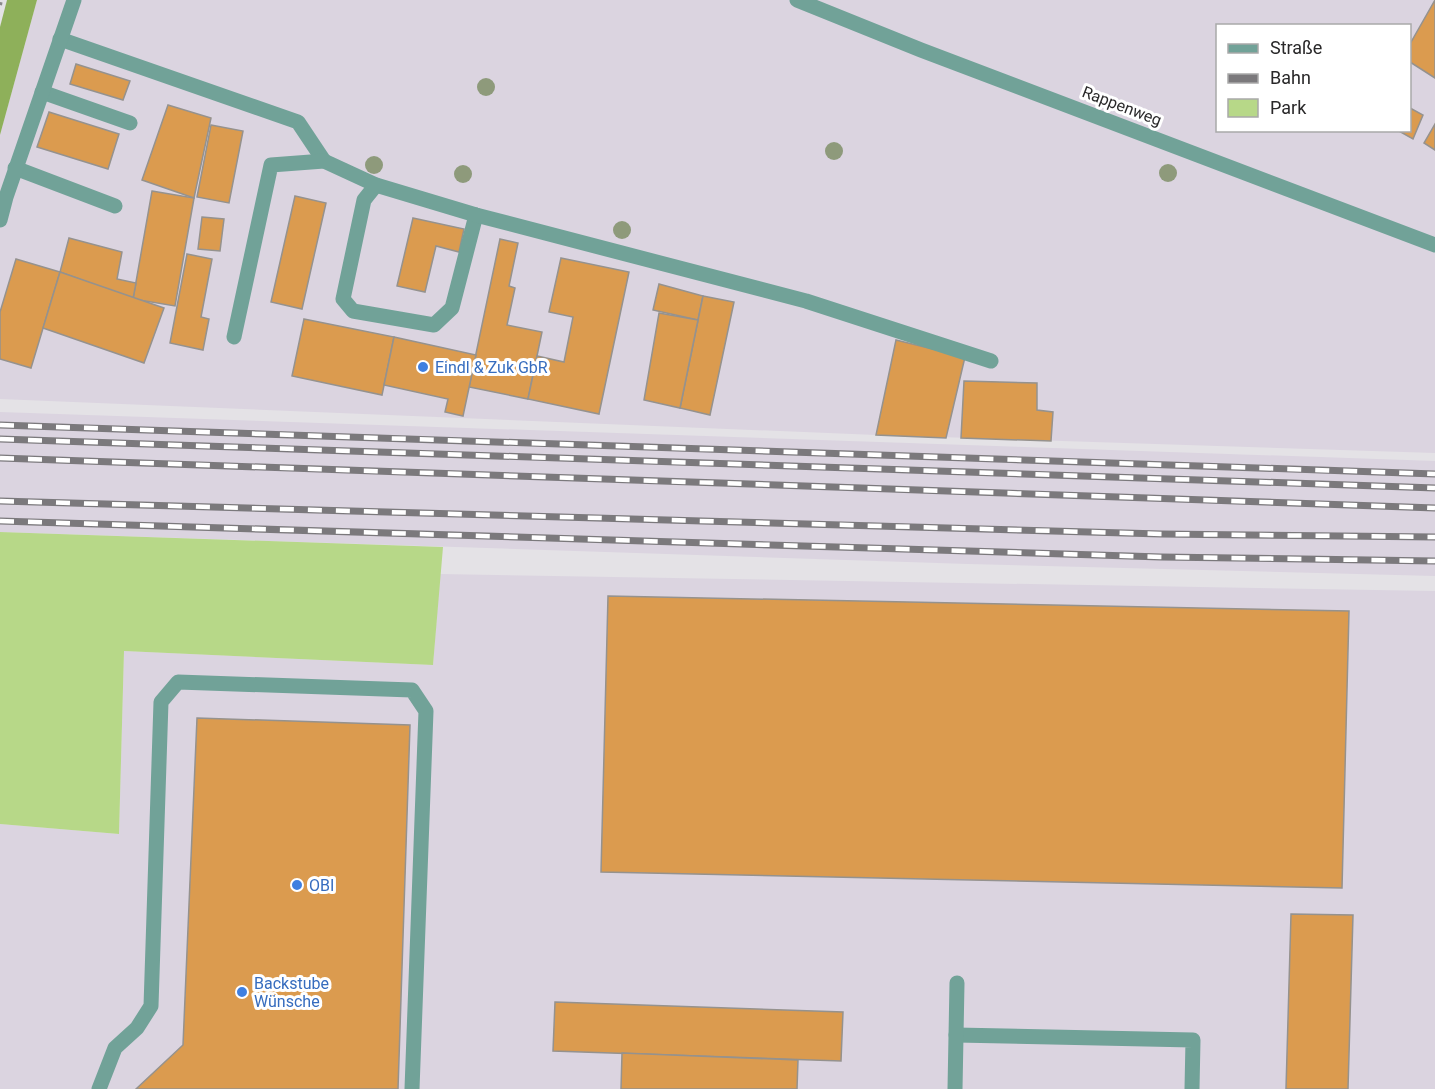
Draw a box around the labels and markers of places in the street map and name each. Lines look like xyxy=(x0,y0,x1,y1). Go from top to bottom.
place label: Eindl & Zuk GbR xyxy=(435,358,548,377)
marker: Eindl & Zuk GbR xyxy=(416,360,430,374)
place label: OBI xyxy=(309,876,334,895)
marker: OBI xyxy=(290,878,304,892)
place label: Backstube Wünsche xyxy=(254,974,329,1011)
marker: Backstube Wünsche xyxy=(235,985,249,999)

